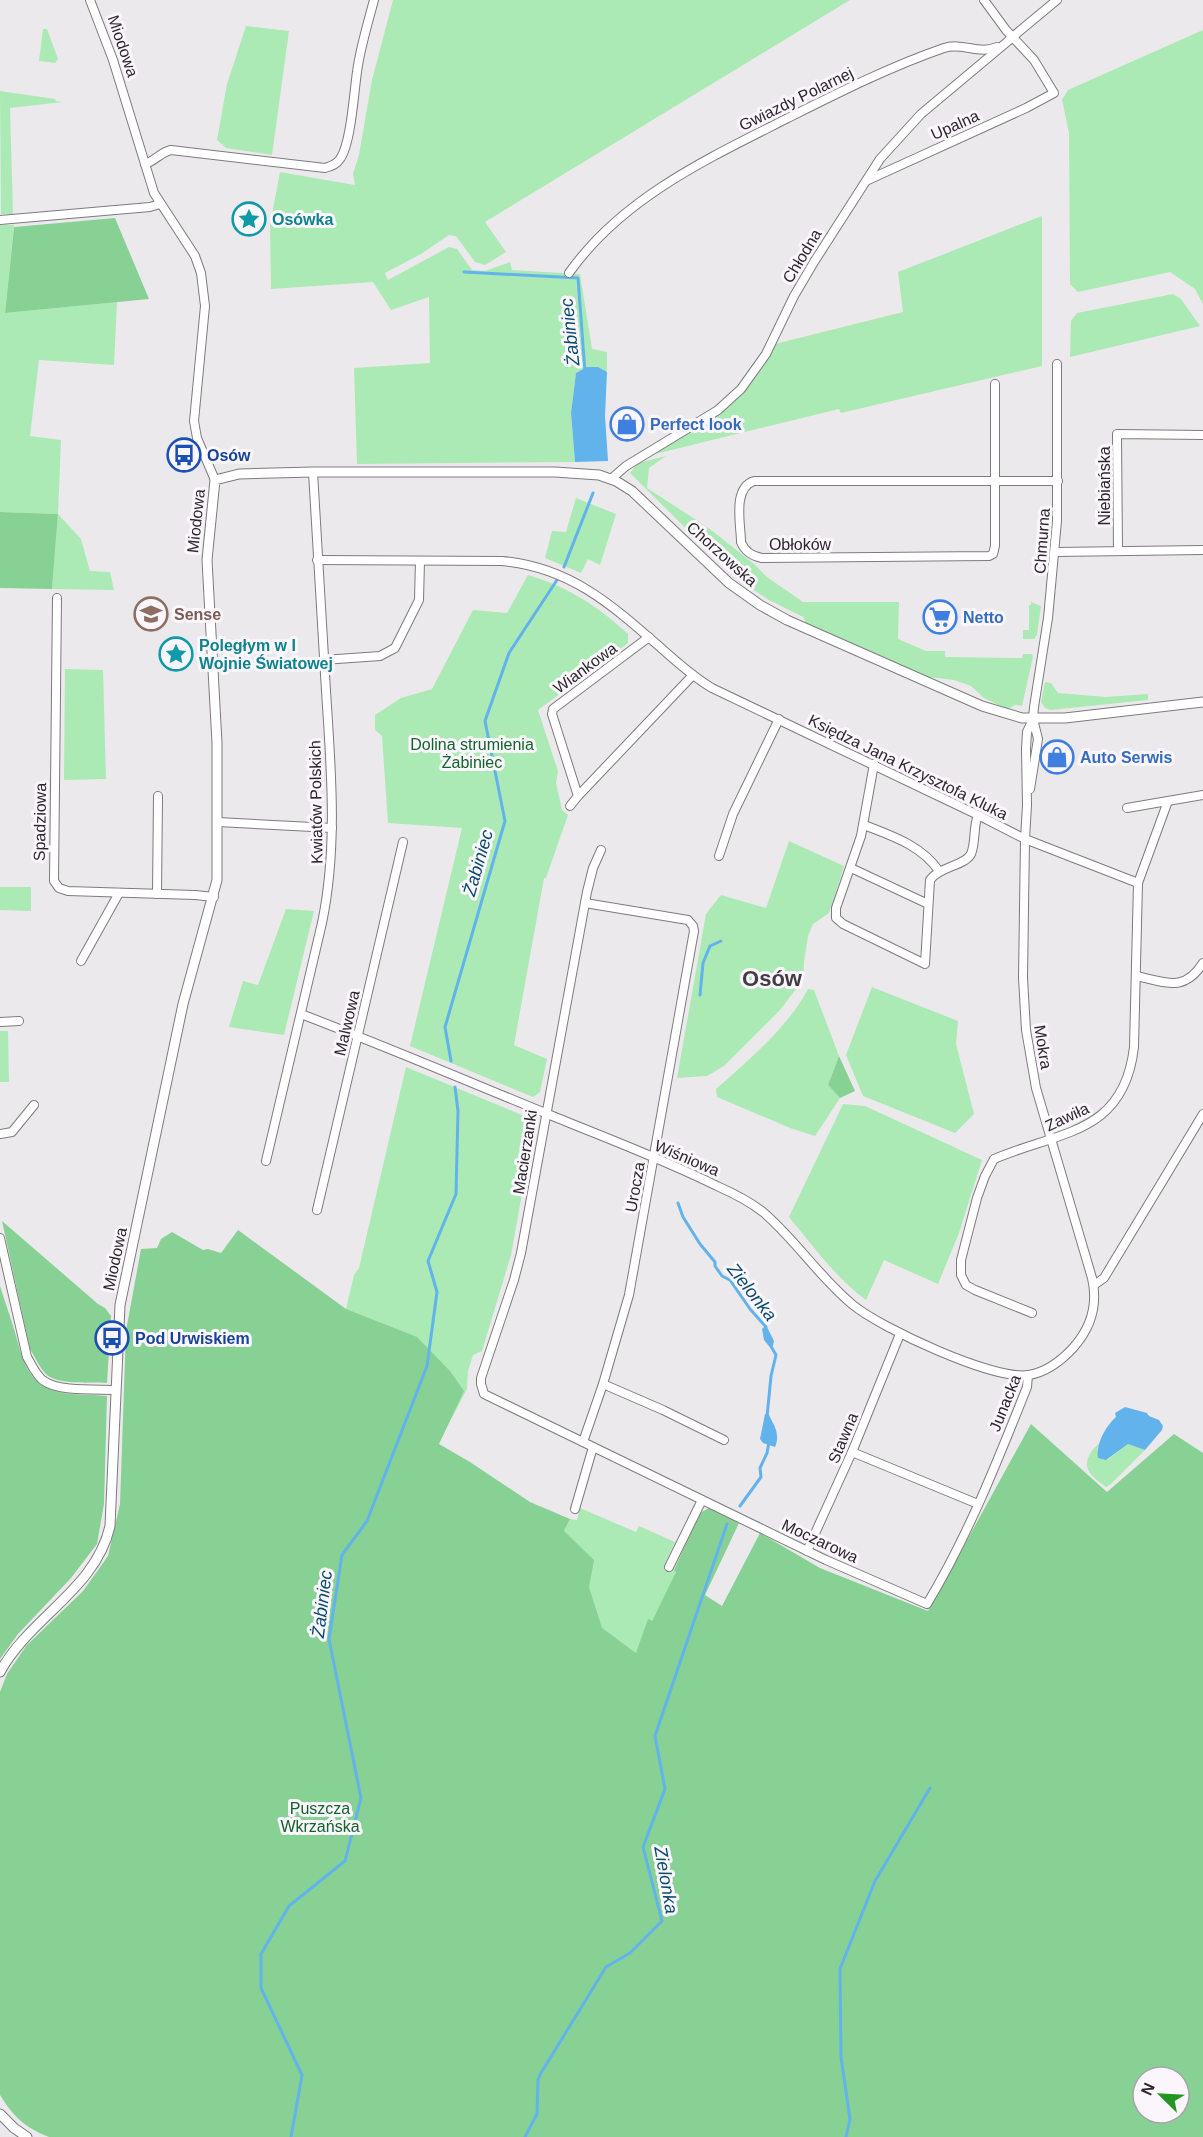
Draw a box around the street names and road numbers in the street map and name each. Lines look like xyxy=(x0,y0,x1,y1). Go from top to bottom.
street label: Miodowa xyxy=(105,13,141,79)
street label: Gwiazdy Polarnej xyxy=(736,64,856,134)
street label: Upalna xyxy=(928,107,982,143)
street label: Chłodna xyxy=(779,226,825,286)
street label: Niebiańska xyxy=(1096,446,1113,526)
street label: Miodowa xyxy=(184,488,208,554)
street label: Chmurna xyxy=(1031,507,1053,574)
street label: Chorzowska xyxy=(684,518,760,590)
street label: Obłoków xyxy=(769,536,832,553)
street label: Wiankowa xyxy=(550,639,620,697)
street label: Księdza Jana Krzysztofa Kluka xyxy=(806,711,1011,823)
street label: Kwiatów Polskich xyxy=(306,740,326,864)
street label: Spadziowa xyxy=(31,783,49,861)
street label: Malwowa xyxy=(331,988,363,1057)
street label: Mokra xyxy=(1031,1024,1055,1070)
street label: Zawiła xyxy=(1042,1099,1092,1134)
street label: Macierzanki xyxy=(510,1109,540,1195)
street label: Wiśniowa xyxy=(652,1137,722,1179)
street label: Urocza xyxy=(622,1160,648,1213)
street label: Miodowa xyxy=(100,1226,130,1292)
street label: Junacka xyxy=(986,1372,1024,1434)
street label: Stawna xyxy=(825,1410,861,1466)
street label: Moczarowa xyxy=(779,1516,861,1566)

